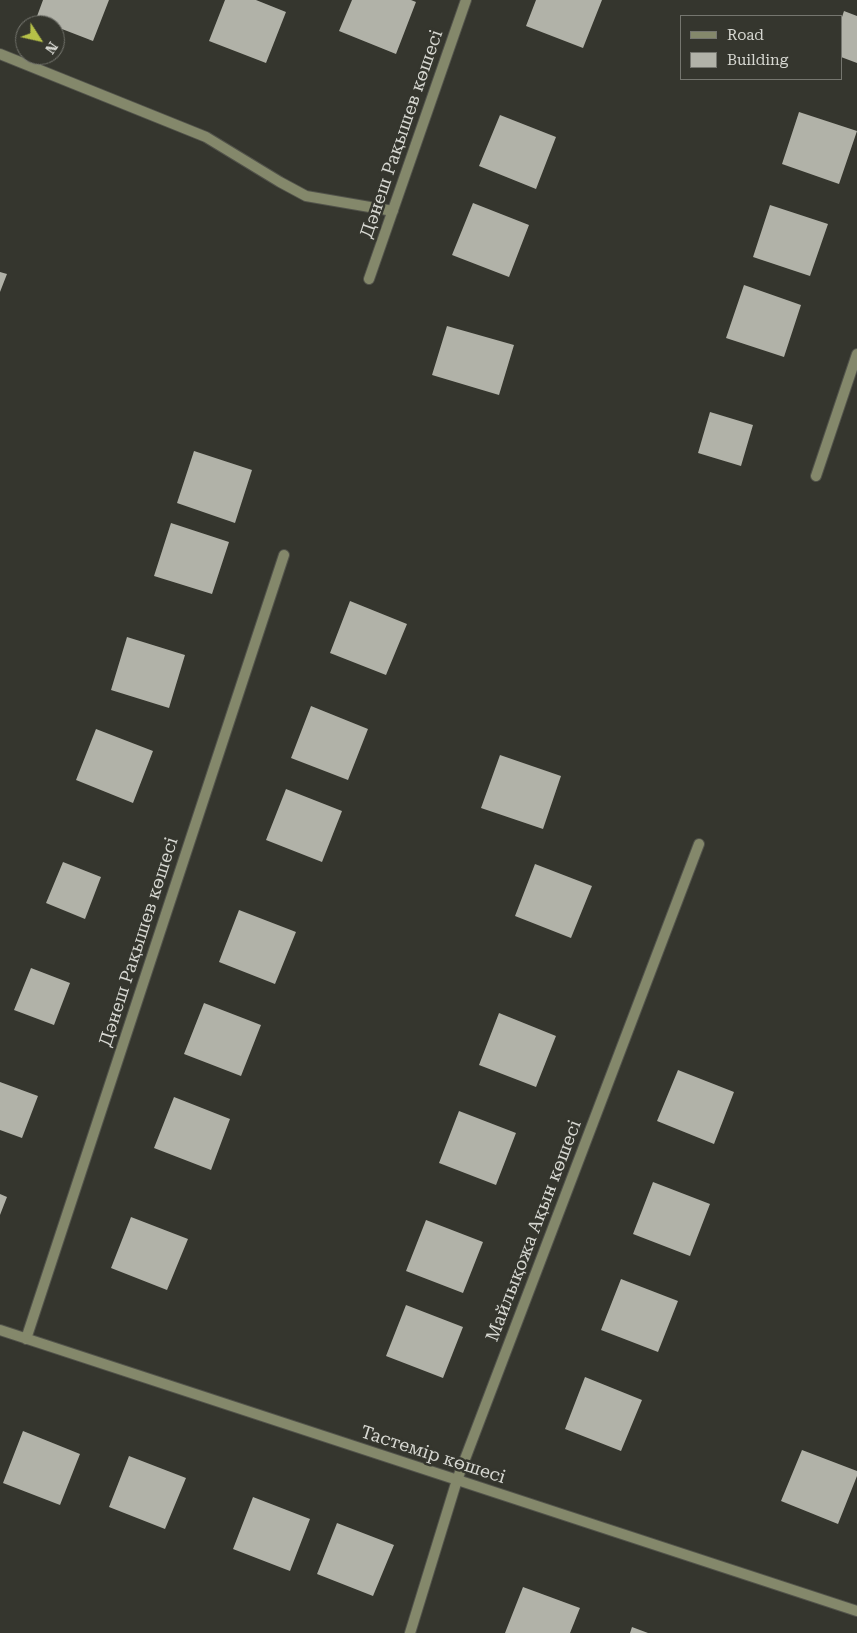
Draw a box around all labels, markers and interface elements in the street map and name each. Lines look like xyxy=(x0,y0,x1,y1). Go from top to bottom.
north arrow xyxy=(15,15,65,65)
legend xyxy=(680,15,842,80)
text: Road xyxy=(727,26,764,44)
street label: Дәнеш Рақышев көшесі xyxy=(356,27,448,241)
text: N xyxy=(42,39,61,57)
text: Building xyxy=(727,51,788,69)
street label: Дәнеш Рақышев көшесі xyxy=(95,835,183,1049)
street label: Майлықожа Ақын көшесі xyxy=(482,1117,586,1345)
street label: Тастемір көшесі xyxy=(358,1421,508,1489)

